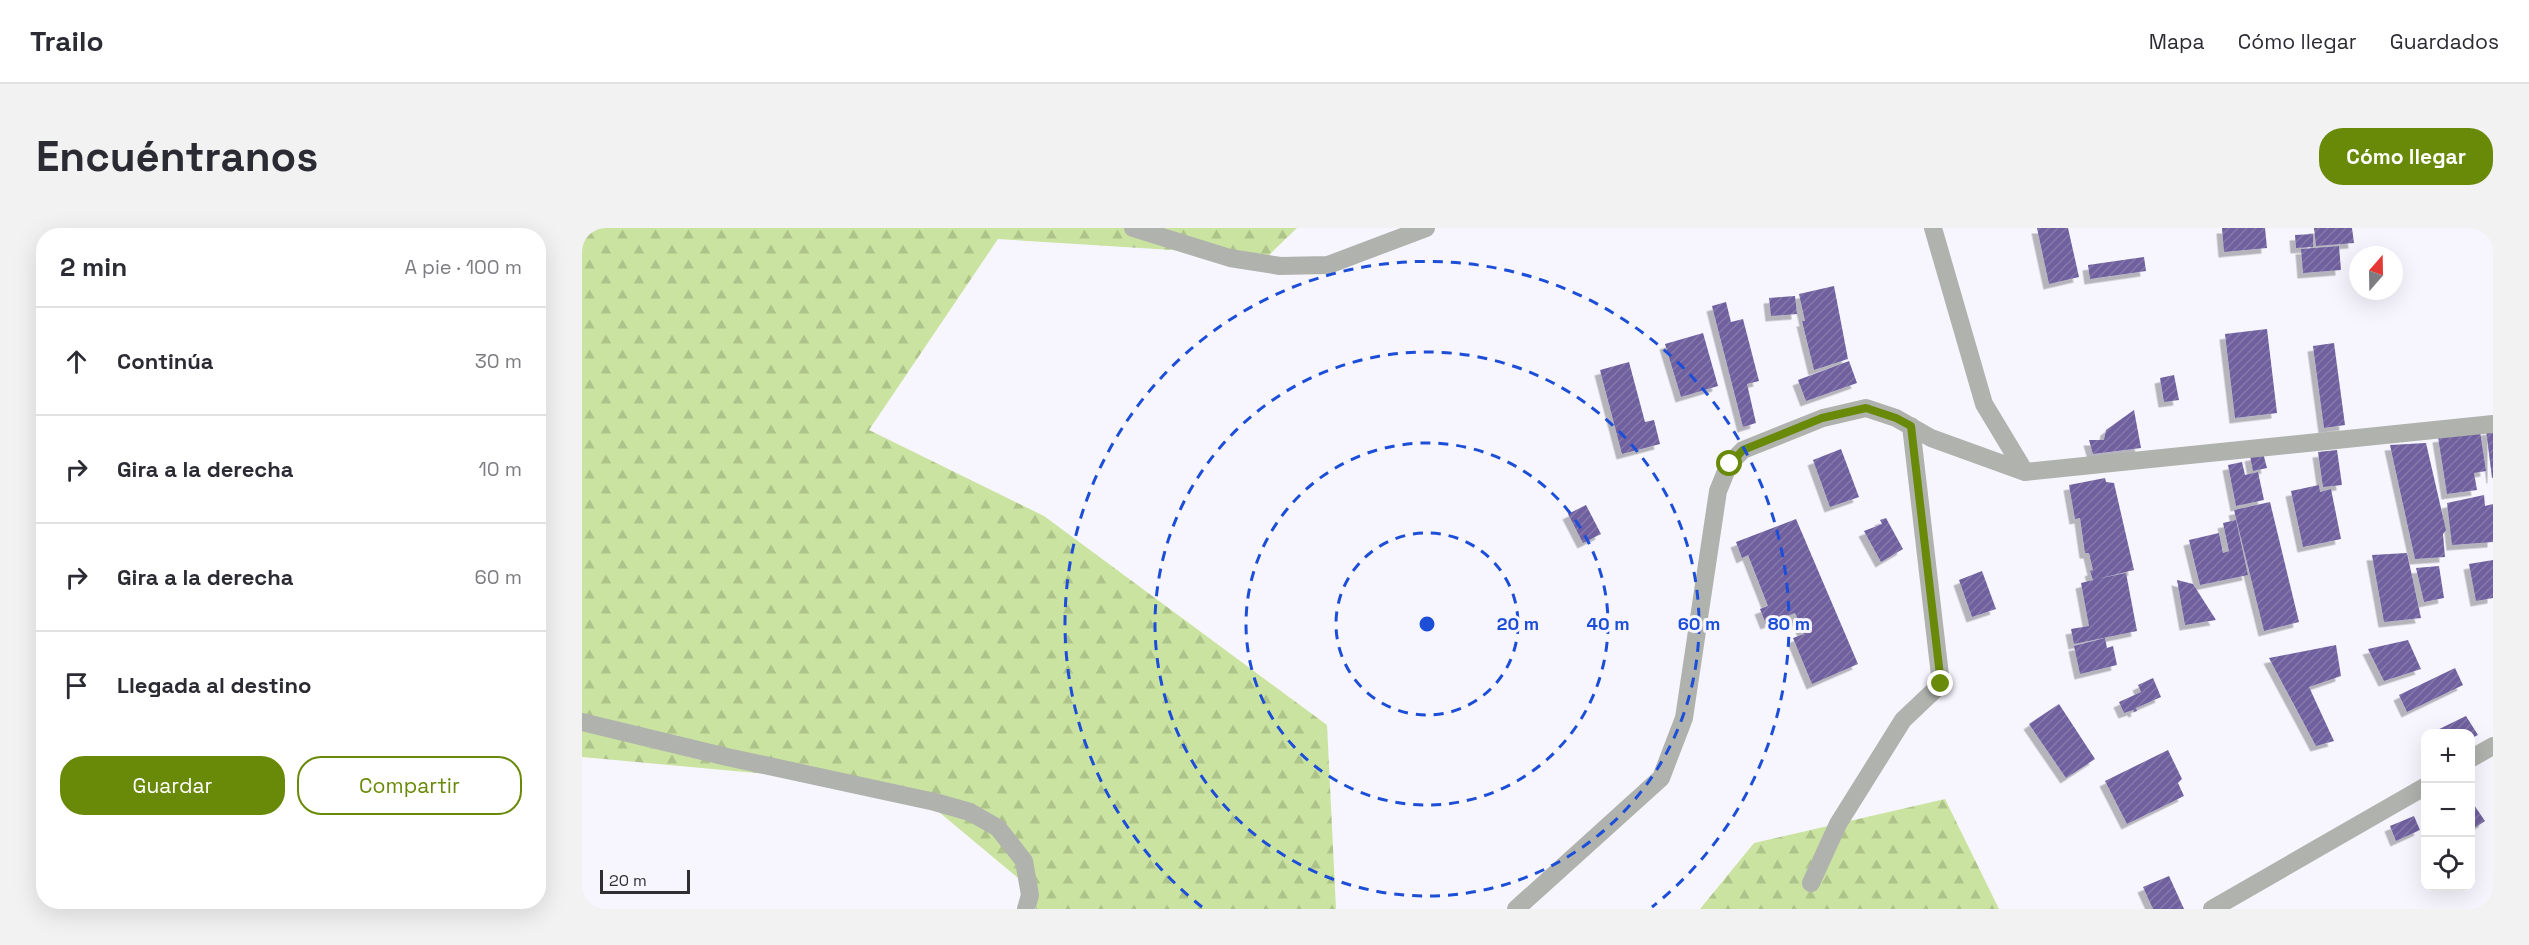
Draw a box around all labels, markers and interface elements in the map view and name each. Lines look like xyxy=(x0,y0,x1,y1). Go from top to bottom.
text: Trailo xyxy=(30,23,104,59)
text: Mapa xyxy=(2149,28,2205,55)
text: Cómo llegar xyxy=(2238,28,2357,55)
text: Guardados xyxy=(2390,28,2499,55)
button: Cómo llegar xyxy=(2319,128,2493,185)
text: Encuéntranos xyxy=(36,130,318,183)
north arrow xyxy=(2349,246,2403,300)
text: 2 min xyxy=(60,250,127,284)
text: A pie · 100 m xyxy=(405,254,522,280)
icon: ahead xyxy=(60,345,93,378)
text: Continúa xyxy=(117,347,213,375)
text: 30 m xyxy=(475,348,522,374)
route start xyxy=(1716,450,1742,476)
icon: right xyxy=(60,453,93,486)
text: Gira a la derecha xyxy=(117,455,294,483)
text: 10 m xyxy=(478,456,522,482)
icon: right xyxy=(60,561,93,594)
text: Gira a la derecha xyxy=(117,563,294,591)
text: 60 m xyxy=(475,564,522,590)
text: 20 m xyxy=(1497,612,1539,635)
text: 40 m xyxy=(1586,612,1630,635)
text: 60 m xyxy=(1678,612,1720,635)
text: 80 m xyxy=(1768,612,1810,635)
centre of rings xyxy=(1417,614,1437,634)
icon: arrive xyxy=(60,669,93,702)
route end xyxy=(1927,670,1953,696)
text: Llegada al destino xyxy=(117,671,311,699)
map controls xyxy=(2421,729,2475,891)
button: + xyxy=(2421,729,2475,783)
button: Guardar xyxy=(60,756,285,815)
button: Compartir xyxy=(297,756,522,815)
button: − xyxy=(2421,783,2475,837)
button: locate xyxy=(2421,837,2475,891)
scale bar xyxy=(600,867,690,894)
text: 20 m xyxy=(609,870,647,891)

